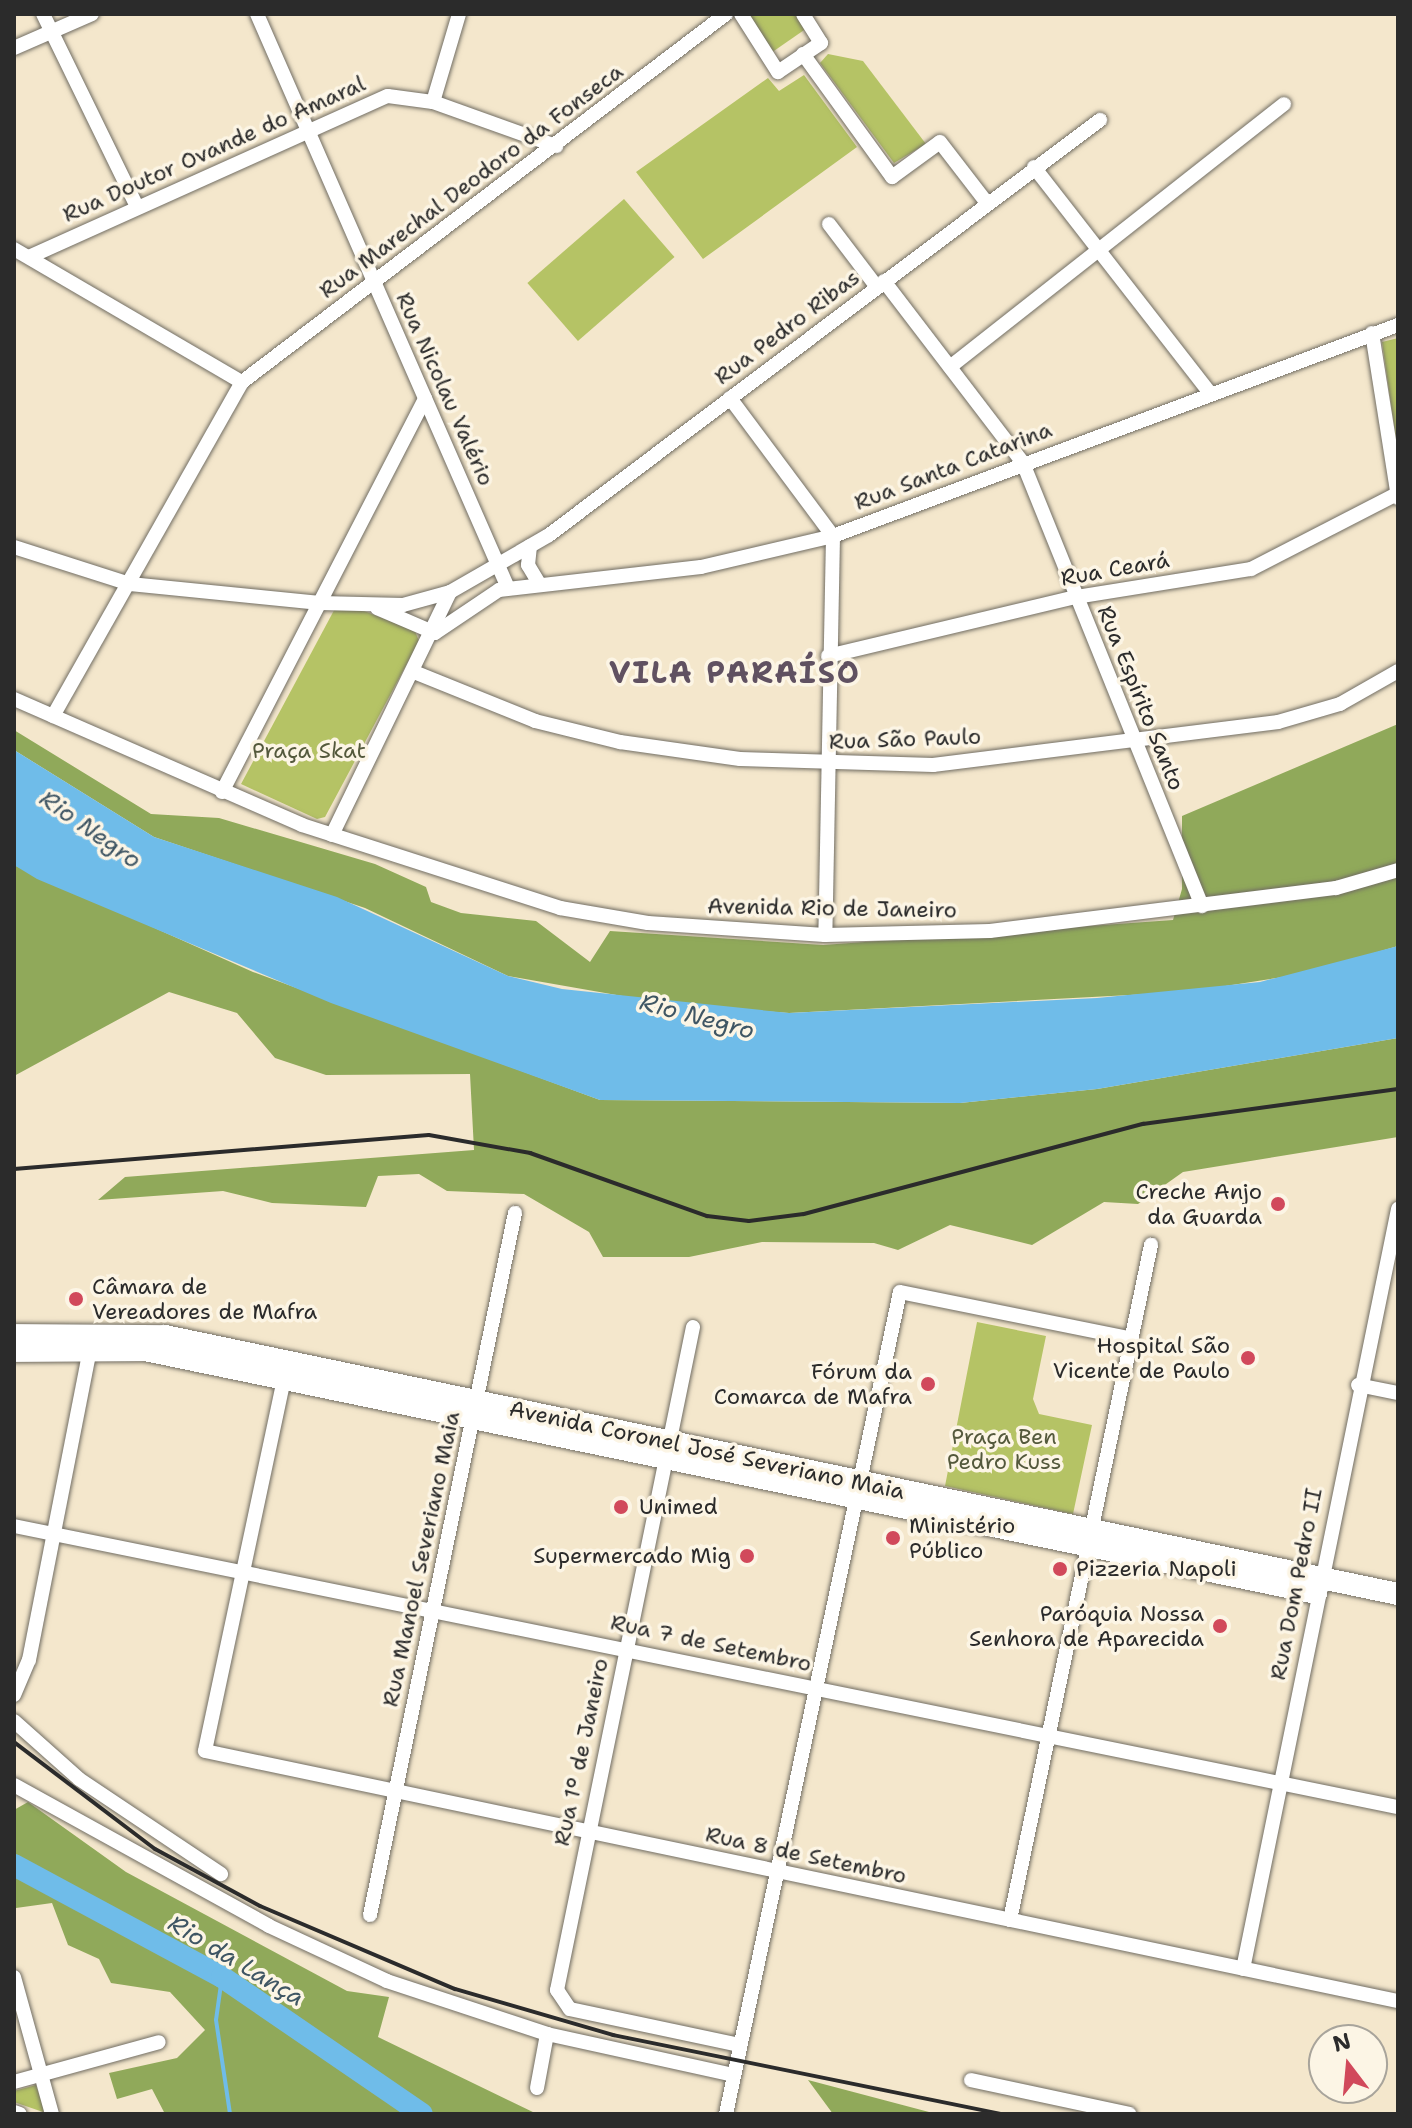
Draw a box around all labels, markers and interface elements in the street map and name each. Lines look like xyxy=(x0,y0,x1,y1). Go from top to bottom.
street label: Rua Marechal Deodoro da Fonseca xyxy=(314,58,628,304)
street label: Rua Doutor Ovande do Amaral xyxy=(59,70,369,228)
street label: Rua Pedro Ribas xyxy=(709,264,865,390)
street label: Rua Nicolau Valério xyxy=(390,288,500,490)
street label: Rua Santa Catarina xyxy=(851,416,1055,516)
street label: Rua Ceará xyxy=(1059,546,1171,592)
street label: Rua Espírito Santo xyxy=(1092,602,1190,794)
district label: VILA PARAÍSO xyxy=(609,655,861,691)
street label: Rua São Paulo xyxy=(828,723,982,755)
park label: Praça Skat xyxy=(252,738,366,764)
water label: Rio Negro xyxy=(34,785,146,875)
street label: Avenida Rio de Janeiro xyxy=(707,893,957,923)
water label: Rio Negro xyxy=(637,988,757,1046)
place label: Creche Anjo da Guarda xyxy=(1136,1178,1262,1230)
marker: Creche Anjo da Guarda xyxy=(1269,1195,1287,1213)
place label: Câmara de Vereadores de Mafra xyxy=(92,1273,317,1324)
marker: Câmara de Vereadores de Mafra xyxy=(67,1290,85,1308)
place label: Hospital São Vicente de Paulo xyxy=(1053,1332,1230,1384)
marker: Hospital São Vicente de Paulo xyxy=(1237,1347,1259,1369)
place label: Fórum da Comarca de Mafra xyxy=(714,1358,912,1410)
marker: Fórum da Comarca de Mafra xyxy=(919,1375,937,1393)
street label: Avenida Coronel José Severiano Maia xyxy=(507,1395,907,1505)
street label: Rua Manoel Severiano Maia xyxy=(377,1409,465,1709)
park label: Praça Ben Pedro Kuss xyxy=(947,1423,1061,1474)
street label: Rua Dom Pedro II xyxy=(1264,1486,1328,1682)
place label: Unimed xyxy=(639,1494,718,1520)
marker: Unimed xyxy=(610,1496,632,1518)
place label: Ministério Público xyxy=(909,1512,1015,1564)
marker: Ministério Público xyxy=(884,1529,902,1547)
place label: Supermercado Mig xyxy=(533,1543,731,1569)
marker: Supermercado Mig xyxy=(738,1547,756,1565)
place label: Pizzeria Napoli xyxy=(1076,1556,1237,1582)
marker: Pizzeria Napoli xyxy=(1051,1560,1069,1578)
place label: Paróquia Nossa Senhora de Aparecida xyxy=(969,1600,1204,1652)
street label: Rua 7 de Setembro xyxy=(608,1609,814,1677)
marker: Paróquia Nossa Senhora de Aparecida xyxy=(1211,1617,1229,1635)
street label: Rua 1º de Janeiro xyxy=(548,1656,614,1848)
street label: Rua 8 de Setembro xyxy=(703,1821,909,1889)
water label: Rio da Lança xyxy=(163,1909,309,2013)
north arrow xyxy=(1308,2024,1388,2104)
text: N xyxy=(1329,2026,1354,2059)

